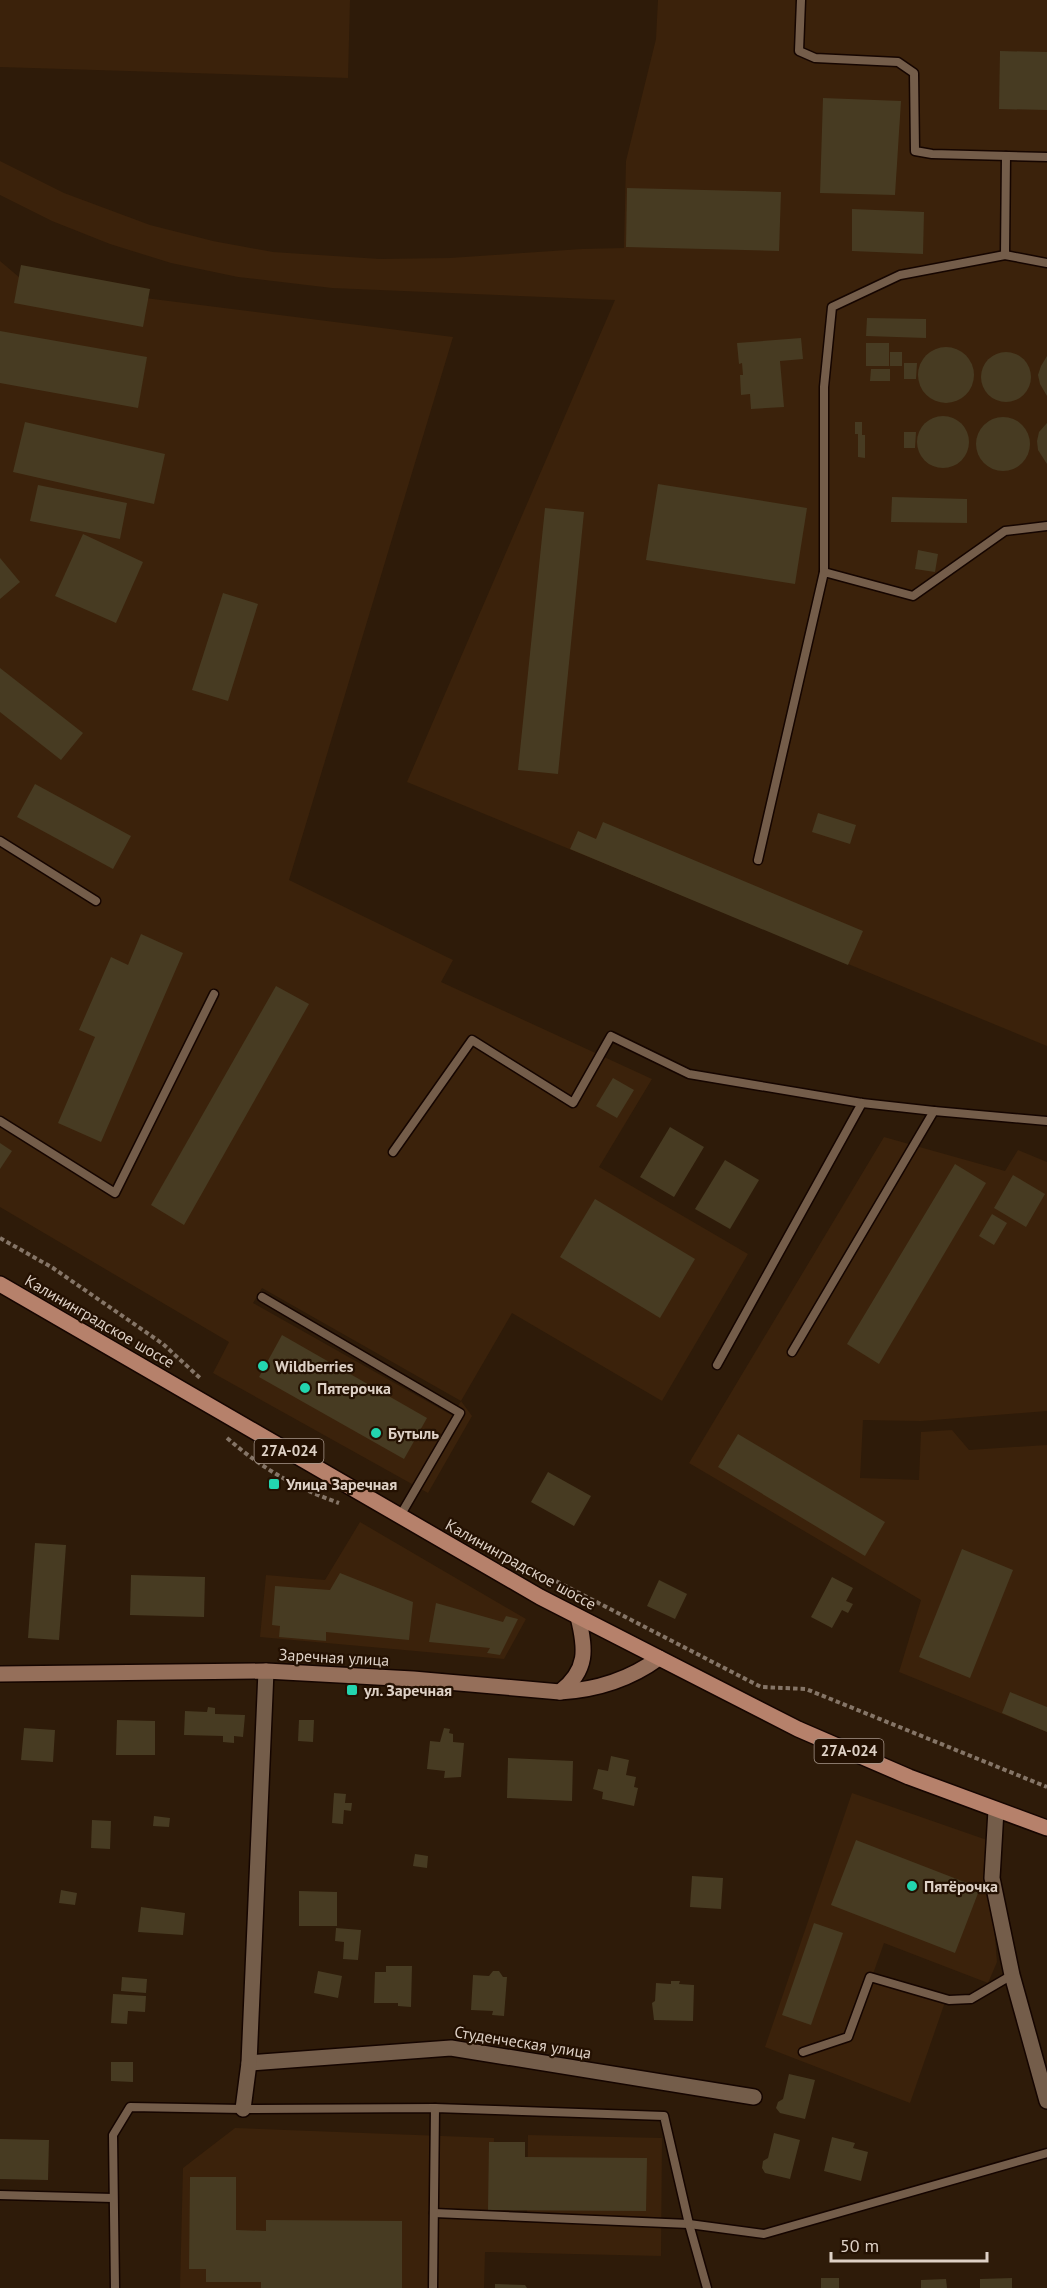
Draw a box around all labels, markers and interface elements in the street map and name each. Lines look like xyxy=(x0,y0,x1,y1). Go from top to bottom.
street label: Калининградское шоссе xyxy=(22,1270,178,1372)
place label: Wildberries xyxy=(275,1356,354,1376)
marker: Wildberries xyxy=(256,1359,270,1373)
place label: Пятерочка xyxy=(317,1378,391,1398)
marker: Пятерочка xyxy=(298,1381,312,1395)
place label: Бутыль xyxy=(388,1423,439,1443)
marker: Бутыль xyxy=(369,1426,383,1440)
road number: 27А-024 xyxy=(254,1439,324,1463)
place label: Улица Заречная xyxy=(285,1474,397,1494)
marker: Улица Заречная xyxy=(267,1477,281,1491)
street label: Калининградское шоссе xyxy=(442,1514,600,1614)
street label: Заречная улица xyxy=(278,1644,390,1670)
place label: ул. Заречная xyxy=(363,1680,452,1700)
marker: ул. Заречная xyxy=(345,1683,359,1697)
road number: 27А-024 xyxy=(814,1739,884,1763)
place label: Пятёрочка xyxy=(924,1876,998,1896)
marker: Пятёрочка xyxy=(905,1879,919,1893)
street label: Студенческая улица xyxy=(453,2021,593,2063)
scale bar xyxy=(831,2225,987,2263)
text: 50 m xyxy=(840,2234,879,2257)

